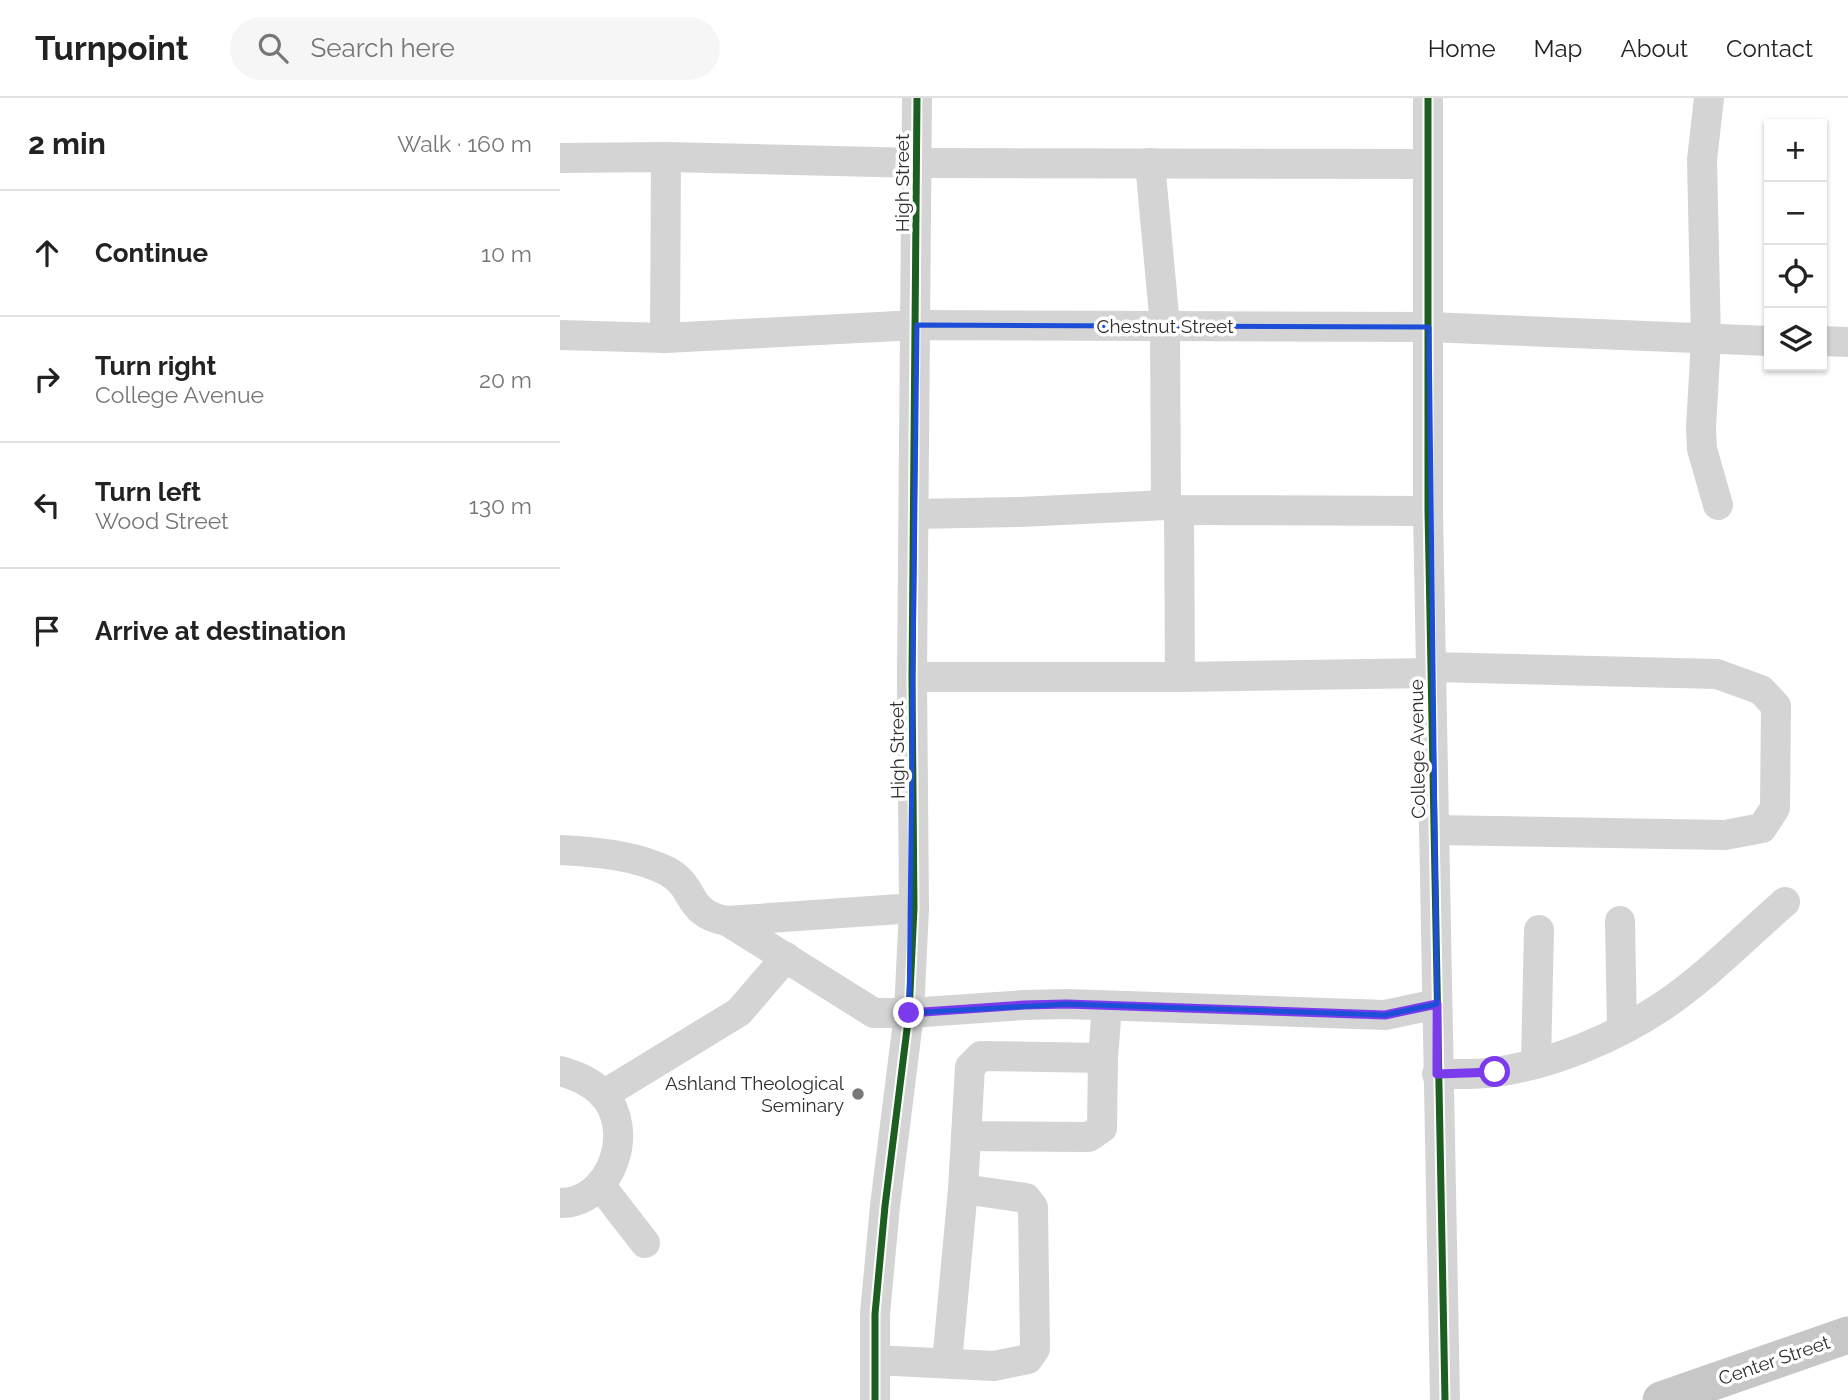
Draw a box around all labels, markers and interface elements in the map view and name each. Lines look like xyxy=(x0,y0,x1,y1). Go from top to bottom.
search box xyxy=(230,17,720,80)
text: Turnpoint xyxy=(35,29,188,68)
icon: search xyxy=(254,29,292,67)
text: Search here xyxy=(310,33,455,63)
text: Home xyxy=(1428,34,1496,63)
text: Map xyxy=(1534,34,1582,63)
text: About xyxy=(1620,34,1688,63)
text: Contact xyxy=(1726,34,1813,63)
map controls xyxy=(1764,119,1827,371)
button: + xyxy=(1764,119,1827,182)
text: 2 min xyxy=(28,126,106,161)
text: Walk · 160 m xyxy=(397,130,532,157)
street label: High Street xyxy=(891,133,913,232)
button: − xyxy=(1764,182,1827,245)
icon: ahead xyxy=(28,234,66,272)
text: Continue xyxy=(95,238,208,268)
text: 10 m xyxy=(481,240,532,267)
button: locate xyxy=(1764,245,1827,308)
button: layers xyxy=(1764,308,1827,371)
street label: Chestnut Street xyxy=(1096,315,1234,337)
text: Turn right xyxy=(95,351,216,381)
icon: right xyxy=(28,360,66,398)
text: 20 m xyxy=(479,366,532,393)
text: College Avenue xyxy=(95,381,264,408)
text: Turn left xyxy=(95,477,201,507)
icon: left xyxy=(28,486,66,524)
text: 130 m xyxy=(469,492,532,519)
text: Wood Street xyxy=(95,507,229,534)
icon: arrive xyxy=(28,612,66,650)
text: Arrive at destination xyxy=(95,616,346,646)
street label: College Avenue xyxy=(1405,679,1429,819)
street label: High Street xyxy=(885,700,909,799)
route end xyxy=(893,997,924,1028)
route start xyxy=(1479,1056,1510,1087)
place label: Ashland Theological Seminary xyxy=(665,1072,845,1116)
marker: Ashland Theological Seminary xyxy=(850,1086,866,1102)
street label: Center Street xyxy=(1715,1330,1833,1389)

